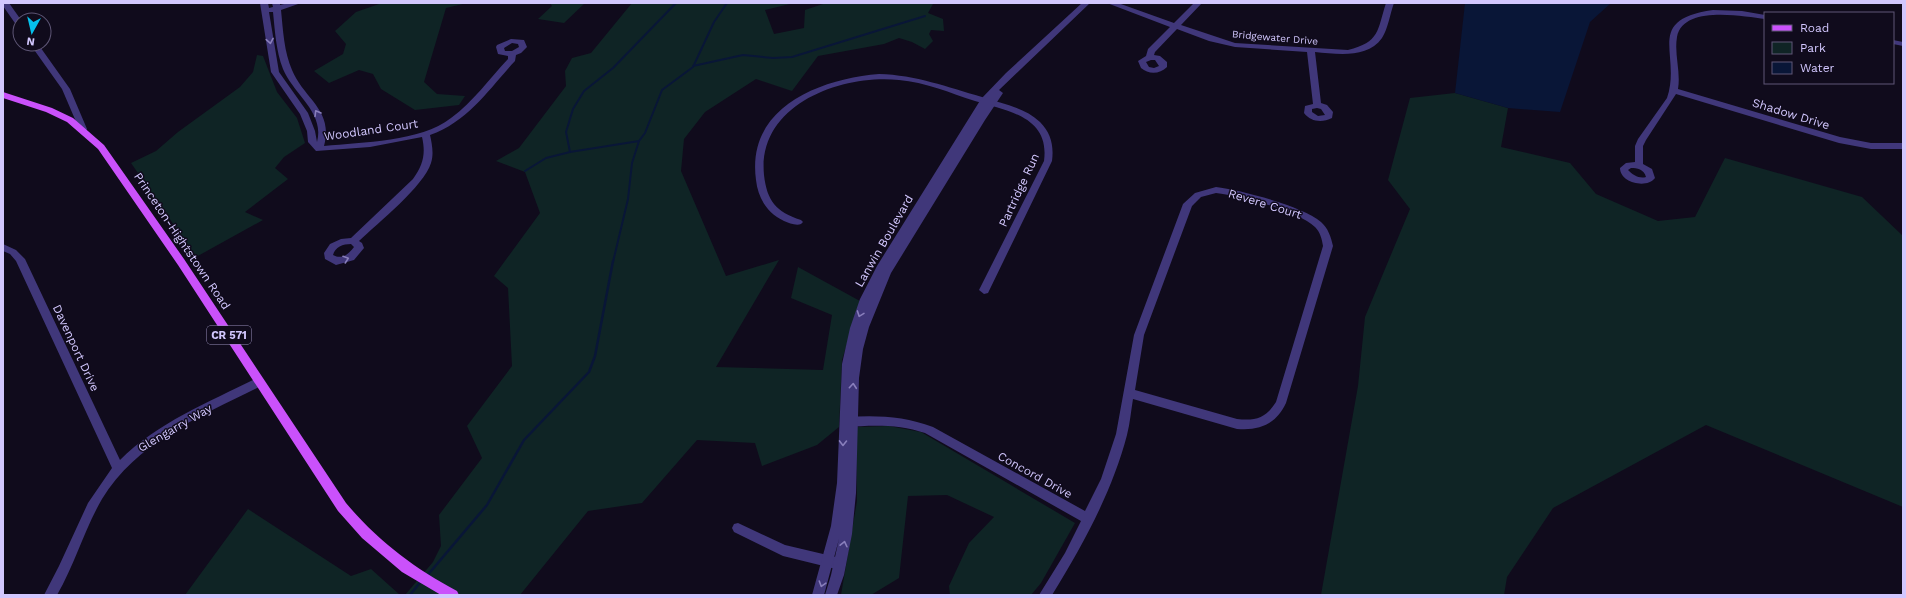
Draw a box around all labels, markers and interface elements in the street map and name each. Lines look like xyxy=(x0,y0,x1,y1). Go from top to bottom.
north arrow xyxy=(12,12,52,52)
legend xyxy=(1764,12,1894,84)
text: Road xyxy=(1800,21,1829,35)
street label: Bridgewater Drive xyxy=(1231,28,1319,47)
text: N xyxy=(26,34,36,48)
one-way arrow xyxy=(265,38,274,45)
text: Park xyxy=(1800,41,1826,55)
text: Water xyxy=(1800,61,1835,75)
street label: Shadow Drive xyxy=(1751,96,1831,132)
one-way arrow xyxy=(314,110,322,117)
street label: Woodland Court xyxy=(323,116,419,144)
street label: Partridge Run xyxy=(996,151,1042,229)
street label: Princeton-Hightstown Road xyxy=(131,170,233,312)
street label: Revere Court xyxy=(1227,186,1303,222)
street label: Lanwin Boulevard xyxy=(852,192,916,290)
one-way arrow xyxy=(342,255,349,264)
street label: Davenport Drive xyxy=(50,302,102,394)
one-way arrow xyxy=(856,311,864,318)
road number: CR 571 xyxy=(207,326,251,344)
one-way arrow xyxy=(849,383,858,389)
street label: Glengarry Way xyxy=(136,401,215,455)
one-way arrow xyxy=(839,440,847,446)
street label: Concord Drive xyxy=(995,449,1075,501)
one-way arrow xyxy=(840,541,848,547)
one-way arrow xyxy=(818,580,827,587)

